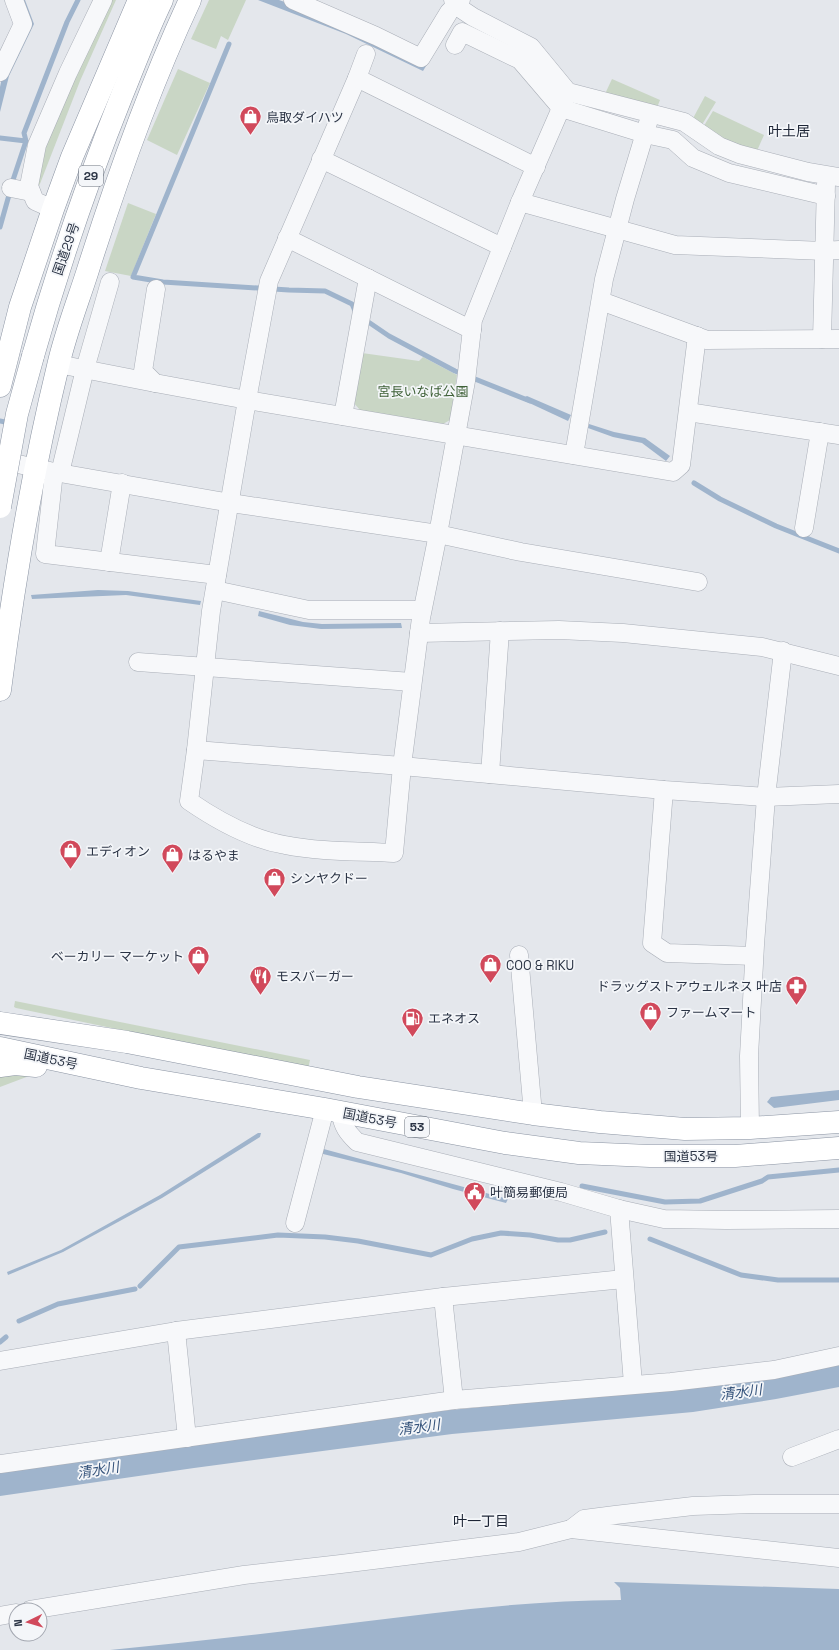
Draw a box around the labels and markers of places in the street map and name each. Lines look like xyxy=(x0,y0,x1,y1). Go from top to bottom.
shop icon: 鳥取ダイハツ xyxy=(237,104,263,137)
place label: 鳥取ダイハツ xyxy=(266,109,344,126)
shop icon: エディオン xyxy=(57,838,83,871)
shop icon: はるやま xyxy=(159,842,185,875)
place label: エディオン xyxy=(86,843,150,860)
place label: はるやま xyxy=(188,847,240,864)
shop icon: シンヤクドー xyxy=(261,865,287,898)
place label: シンヤクドー xyxy=(290,870,368,887)
shop icon: ベーカリー マーケット xyxy=(186,943,212,976)
place label: ベーカリー マーケット xyxy=(51,948,184,965)
shop icon: COO & RIKU xyxy=(477,952,503,985)
place label: COO & RIKU xyxy=(506,957,574,974)
restaurant icon: モスバーガー xyxy=(248,963,274,996)
place label: モスバーガー xyxy=(276,968,354,985)
pharmacy icon: ドラッグストアウェルネス 叶店 xyxy=(784,973,810,1006)
place label: ドラッグストアウェルネス 叶店 xyxy=(597,978,782,995)
shop icon: ファームマート xyxy=(637,999,663,1032)
place label: ファームマート xyxy=(666,1004,757,1021)
fuel station icon: エネオス xyxy=(400,1005,426,1038)
place label: エネオス xyxy=(428,1010,480,1027)
public building icon: 叶簡易郵便局 xyxy=(462,1179,488,1212)
place label: 叶簡易郵便局 xyxy=(490,1184,568,1201)

